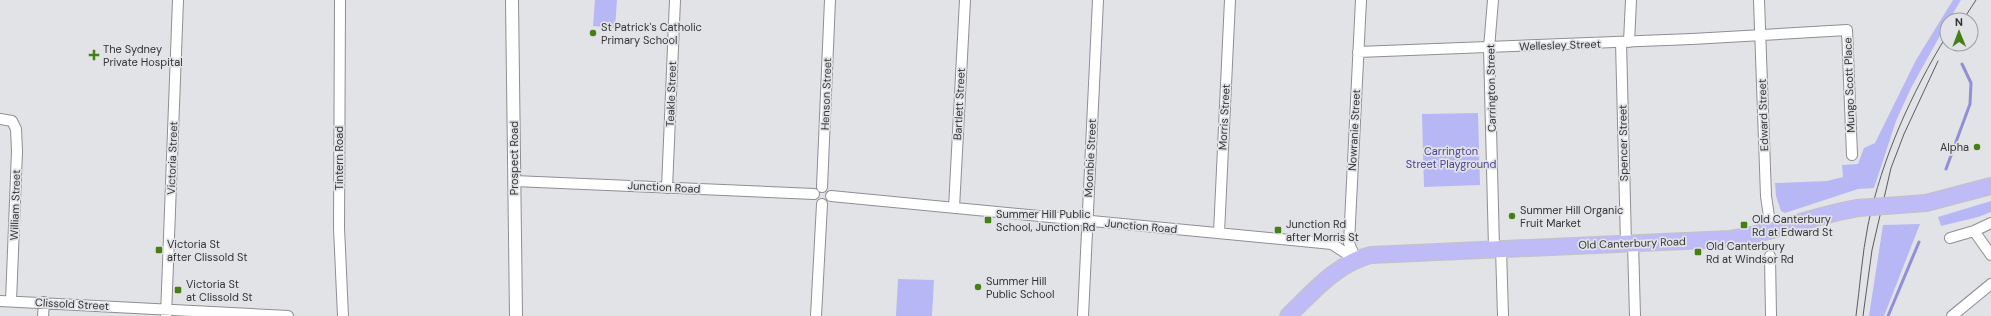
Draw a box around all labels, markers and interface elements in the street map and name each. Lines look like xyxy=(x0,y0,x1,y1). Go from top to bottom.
north arrow xyxy=(1939,12,1979,52)
text: N xyxy=(1955,15,1963,29)
place label: St Patrick's Catholic Primary School xyxy=(601,20,702,47)
marker: St Patrick's Catholic Primary School xyxy=(588,28,598,38)
street label: Wellesley Street xyxy=(1519,37,1601,53)
street label: Mungo Scott Place xyxy=(1840,37,1858,133)
place label: The Sydney Private Hospital xyxy=(103,42,183,69)
street label: Carrington Street xyxy=(1483,44,1499,132)
marker: The Sydney Private Hospital xyxy=(88,49,100,61)
street label: Henson Street xyxy=(818,58,834,130)
street label: Teakle Street xyxy=(663,61,679,127)
street label: Bartlett Street xyxy=(950,68,968,140)
street label: Edward Street xyxy=(1755,79,1771,151)
street label: Morris Street xyxy=(1215,84,1233,150)
street label: Nowranie Street xyxy=(1345,89,1363,171)
street label: Spencer Street xyxy=(1615,105,1631,181)
street label: Moonbie Street xyxy=(1081,118,1099,198)
street label: Victoria Street xyxy=(164,121,180,195)
street label: Prospect Road xyxy=(507,121,521,195)
street label: Tintern Road xyxy=(332,126,346,190)
place label: Alpha xyxy=(1940,140,1969,154)
marker: Alpha xyxy=(1972,142,1982,152)
park label: Carrington Street Playground xyxy=(1406,144,1496,171)
street label: William Street xyxy=(7,169,23,241)
street label: Junction Road xyxy=(627,178,701,196)
place label: Summer Hill Organic Fruit Market xyxy=(1520,203,1623,230)
place label: Summer Hill Public School, Junction Rd xyxy=(996,207,1096,234)
marker: Summer Hill Organic Fruit Market xyxy=(1507,211,1517,221)
place label: Old Canterbury Rd at Edward St xyxy=(1752,212,1833,239)
marker: Summer Hill Public School, Junction Rd xyxy=(983,215,993,225)
street label: Junction Road xyxy=(1104,216,1178,236)
place label: Junction Rd after Morris St xyxy=(1286,217,1359,244)
marker: Old Canterbury Rd at Edward St xyxy=(1739,220,1749,230)
marker: Junction Rd after Morris St xyxy=(1273,225,1283,235)
street label: Old Canterbury Road xyxy=(1578,234,1686,252)
place label: Victoria St after Clissold St xyxy=(167,237,248,264)
place label: Old Canterbury Rd at Windsor Rd xyxy=(1706,239,1794,266)
marker: Victoria St after Clissold St xyxy=(154,245,164,255)
marker: Old Canterbury Rd at Windsor Rd xyxy=(1693,247,1703,257)
place label: Summer Hill Public School xyxy=(986,274,1054,301)
place label: Victoria St at Clissold St xyxy=(186,277,253,304)
marker: Summer Hill Public School xyxy=(973,282,983,292)
marker: Victoria St at Clissold St xyxy=(173,285,183,295)
street label: Clissold Street xyxy=(35,295,109,313)

